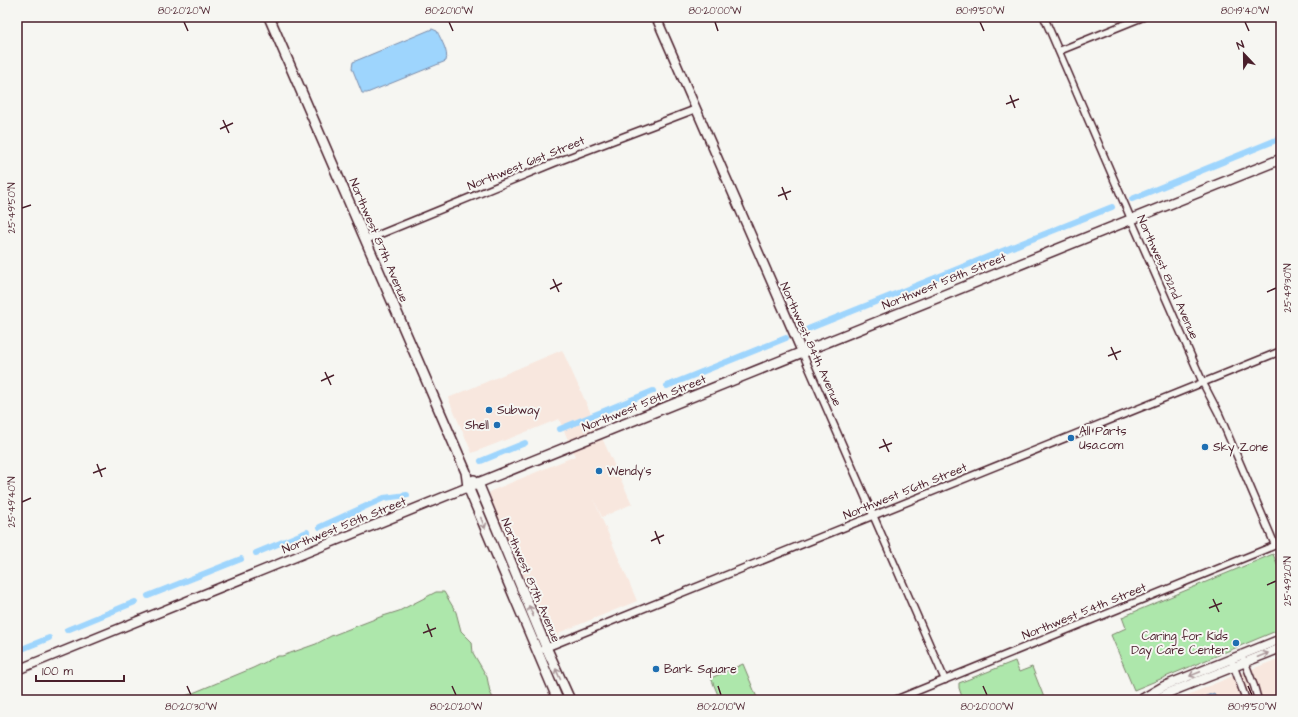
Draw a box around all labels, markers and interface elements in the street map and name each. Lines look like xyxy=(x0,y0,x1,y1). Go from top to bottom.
text: 80°20'20"W xyxy=(158,4,211,18)
text: 80°20'10"W xyxy=(425,4,474,18)
text: 80°20'00"W xyxy=(688,4,742,18)
text: 80°19'50"W xyxy=(956,4,1005,18)
text: 80°19'40"W xyxy=(1221,4,1270,18)
north arrow xyxy=(1224,34,1264,74)
text: N xyxy=(1234,37,1247,53)
street label: Northwest 61st Street xyxy=(465,132,588,195)
street label: Northwest 87th Avenue xyxy=(345,176,413,305)
text: 25°49'50"N xyxy=(5,182,19,234)
street label: Northwest 82nd Avenue xyxy=(1132,212,1203,342)
street label: Northwest 58th Street xyxy=(880,249,1009,314)
text: 25°49'30"N xyxy=(1281,263,1295,313)
street label: Northwest 84th Avenue xyxy=(776,279,846,409)
street label: Northwest 58th Street xyxy=(580,371,709,436)
place label: Subway xyxy=(497,402,540,420)
marker: Subway xyxy=(484,405,494,415)
place label: Shell xyxy=(465,417,489,434)
marker: Shell xyxy=(492,420,502,430)
place label: All Parts Usa.com xyxy=(1079,423,1127,454)
marker: All Parts Usa.com xyxy=(1066,433,1076,443)
place label: Sky Zone xyxy=(1213,439,1269,457)
marker: Sky Zone xyxy=(1200,442,1210,452)
street label: Northwest 56th Street xyxy=(841,459,970,524)
place label: Wendy's xyxy=(607,463,651,481)
marker: Wendy's xyxy=(594,466,604,476)
text: 25°49'40"N xyxy=(5,477,19,527)
street label: Northwest 58th Street xyxy=(280,493,409,558)
one-way arrow xyxy=(480,516,487,528)
street label: Northwest 87th Avenue xyxy=(497,516,565,645)
text: 25°49'20"N xyxy=(1281,556,1295,606)
street label: Northwest 54th Street xyxy=(1019,579,1149,644)
one-way arrow xyxy=(527,606,534,618)
place label: Caring for Kids Day Care Center xyxy=(1131,628,1228,660)
marker: Caring for Kids Day Care Center xyxy=(1231,638,1241,648)
one-way arrow xyxy=(1256,651,1268,659)
scale bar xyxy=(36,657,124,683)
place label: Bark Square xyxy=(664,661,737,678)
text: 100 m xyxy=(42,663,73,680)
marker: Bark Square xyxy=(651,664,661,674)
one-way arrow xyxy=(554,668,561,680)
one-way arrow xyxy=(1190,670,1202,678)
text: 80°20'30"W xyxy=(165,700,217,714)
text: 80°20'20"W xyxy=(430,700,483,714)
text: 80°20'10"W xyxy=(697,700,746,714)
text: 80°20'00"W xyxy=(960,700,1014,714)
text: 80°19'50"W xyxy=(1228,700,1277,714)

